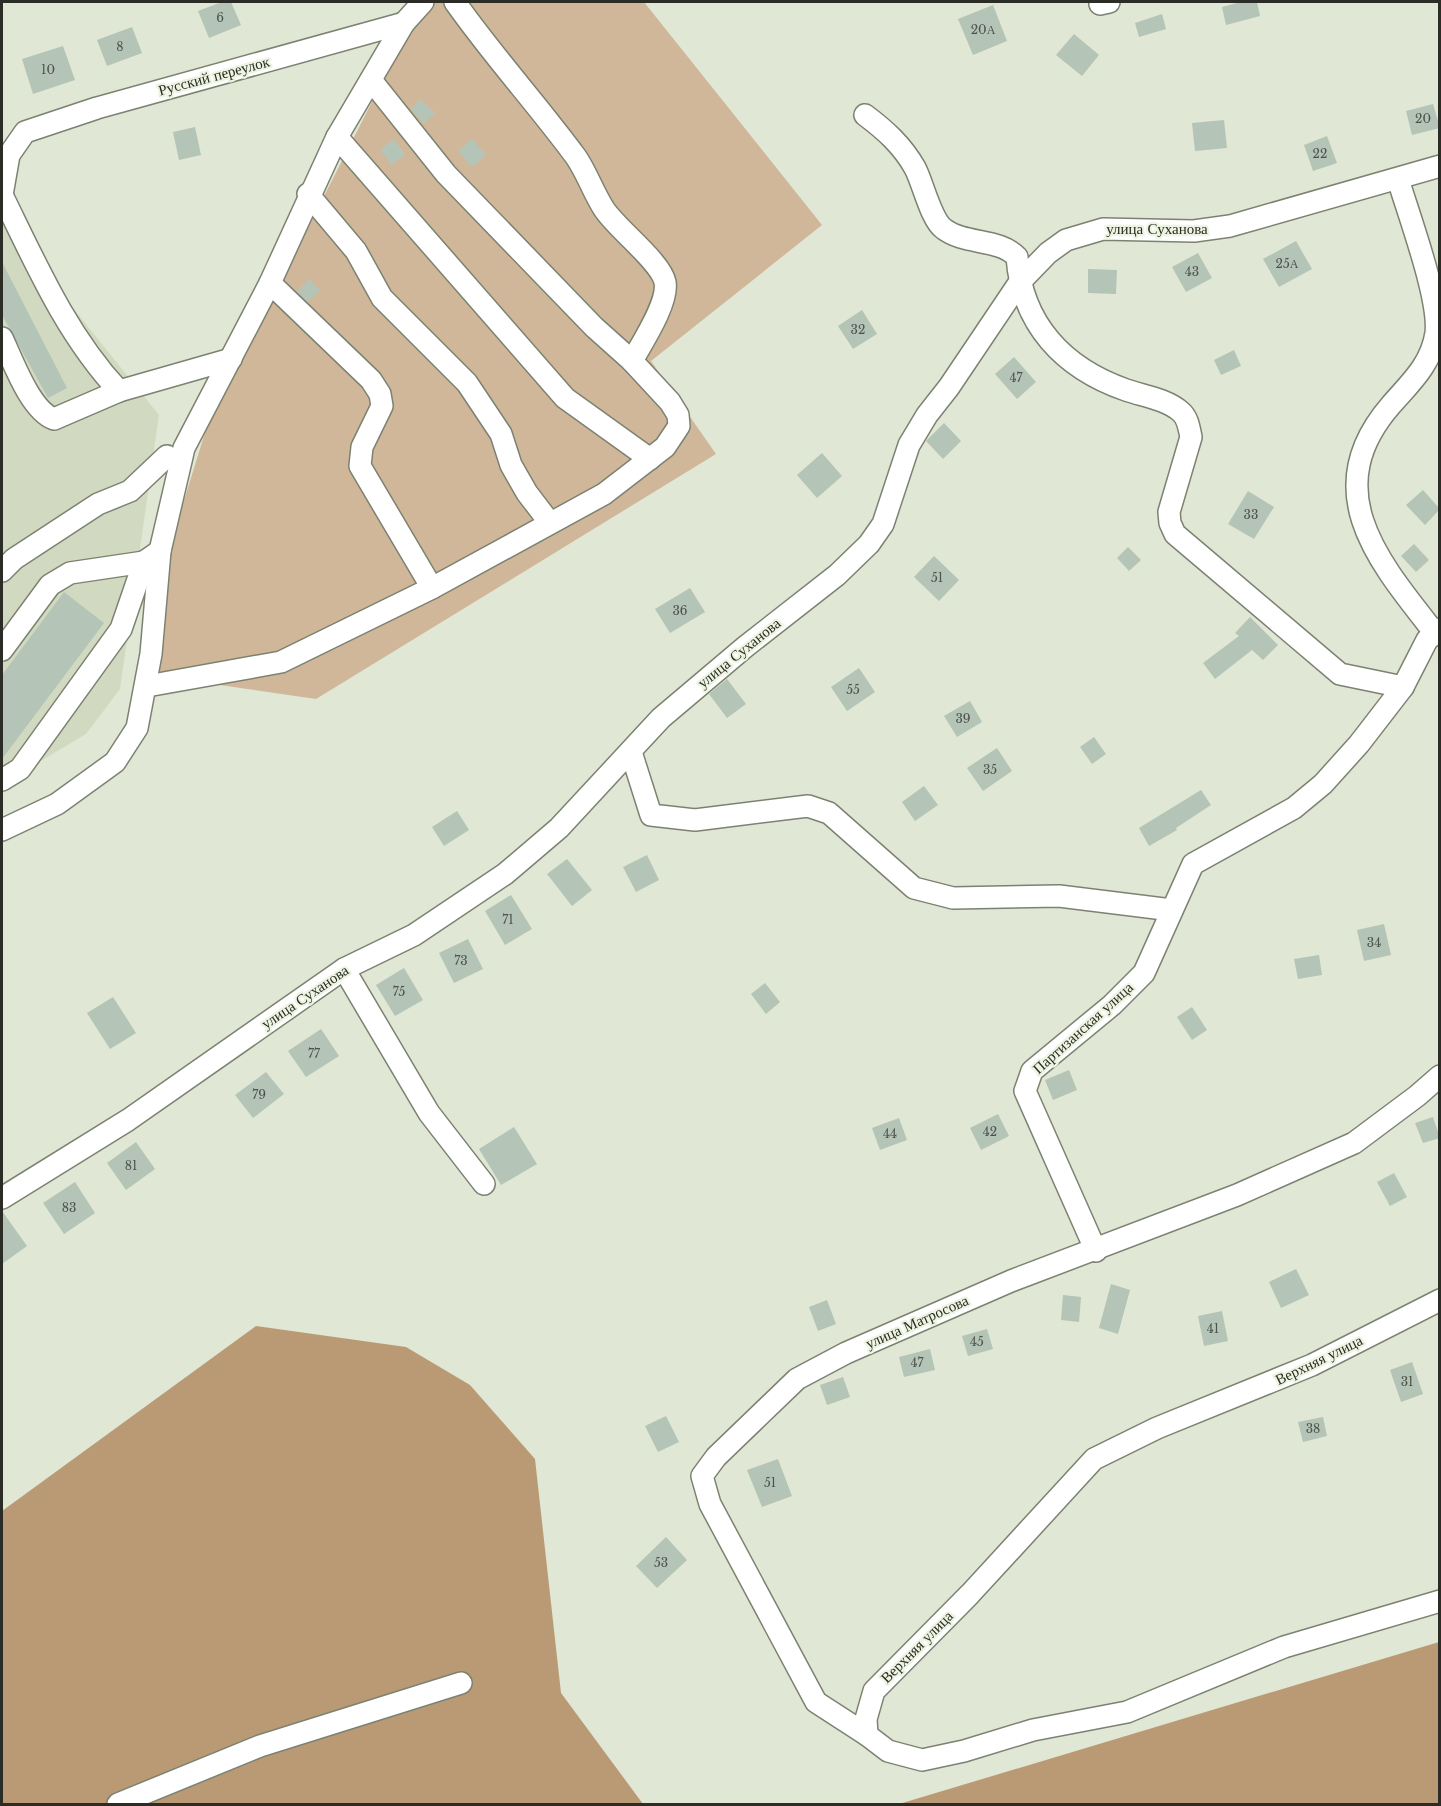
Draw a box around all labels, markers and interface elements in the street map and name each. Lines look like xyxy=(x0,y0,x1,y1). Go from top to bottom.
house number: 6 xyxy=(216,10,224,25)
house number: 20А xyxy=(971,22,996,37)
house number: 8 xyxy=(116,39,124,54)
street label: Русский переулок xyxy=(156,51,272,99)
house number: 10 xyxy=(41,62,55,77)
house number: 20 xyxy=(1415,111,1431,126)
house number: 22 xyxy=(1313,146,1327,161)
street label: улица Суханова xyxy=(1106,219,1208,238)
house number: 25А xyxy=(1276,256,1299,271)
house number: 43 xyxy=(1185,264,1199,279)
house number: 32 xyxy=(851,322,865,337)
house number: 47 xyxy=(1009,370,1023,385)
house number: 33 xyxy=(1244,507,1258,522)
house number: 51 xyxy=(931,570,943,585)
house number: 36 xyxy=(672,603,688,618)
street label: улица Суханова xyxy=(693,613,784,692)
house number: 55 xyxy=(846,682,860,697)
house number: 39 xyxy=(955,711,971,726)
house number: 35 xyxy=(983,762,997,777)
house number: 71 xyxy=(502,912,514,927)
house number: 34 xyxy=(1367,935,1381,950)
house number: 73 xyxy=(454,953,468,968)
street label: улица Суханова xyxy=(257,960,352,1033)
street label: Партизанская улица xyxy=(1029,977,1137,1078)
house number: 75 xyxy=(393,984,406,999)
house number: 77 xyxy=(308,1046,321,1061)
house number: 79 xyxy=(252,1087,266,1102)
house number: 42 xyxy=(983,1124,997,1139)
house number: 44 xyxy=(883,1126,897,1141)
house number: 81 xyxy=(125,1158,137,1173)
house number: 83 xyxy=(62,1200,76,1215)
street label: улица Матросова xyxy=(862,1290,972,1353)
house number: 41 xyxy=(1207,1321,1219,1336)
street label: Верхняя улица xyxy=(1272,1330,1366,1389)
house number: 45 xyxy=(970,1334,984,1349)
house number: 47 xyxy=(910,1355,924,1370)
house number: 31 xyxy=(1401,1374,1413,1389)
house number: 38 xyxy=(1306,1421,1320,1436)
house number: 51 xyxy=(764,1475,776,1490)
house number: 53 xyxy=(654,1555,668,1570)
street label: Верхняя улица xyxy=(876,1606,957,1687)

